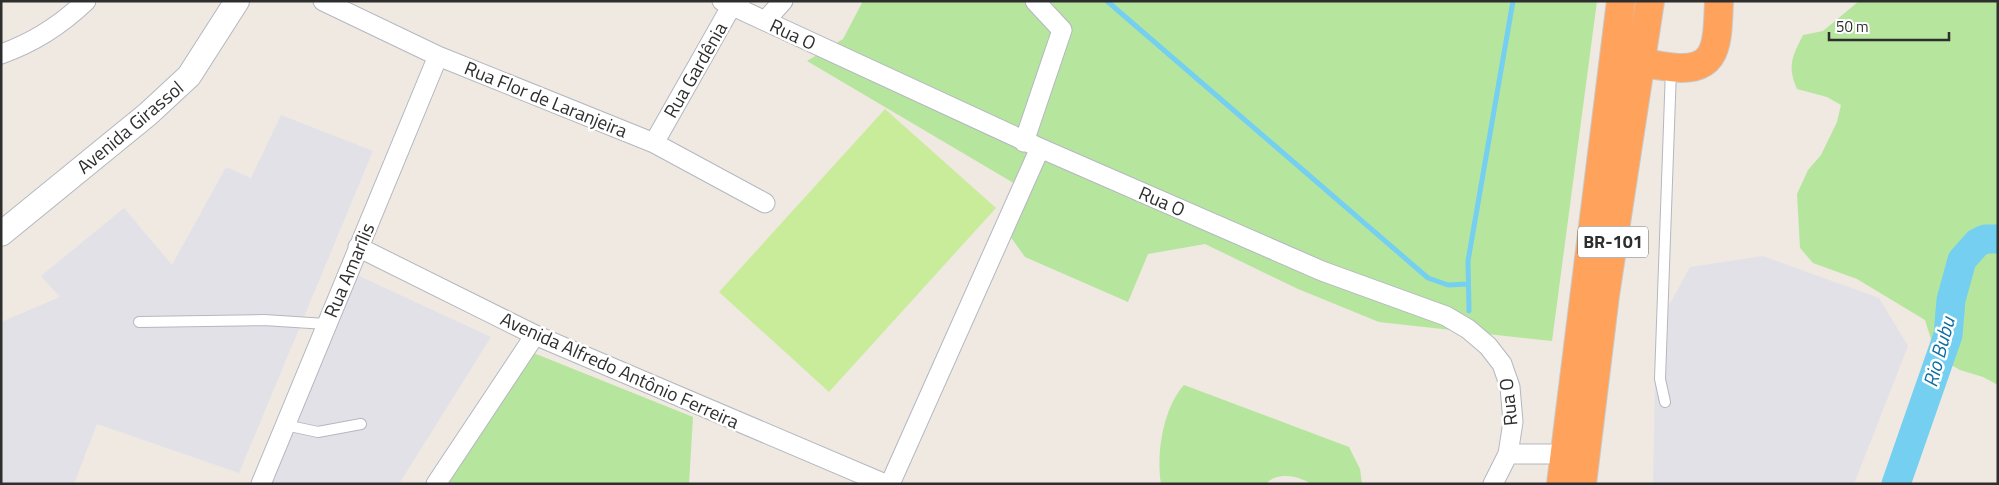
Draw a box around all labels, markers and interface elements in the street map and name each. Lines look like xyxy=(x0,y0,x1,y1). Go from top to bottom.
street label: Rua O xyxy=(765,10,821,57)
scale bar xyxy=(1829,10,1949,42)
text: 50 m xyxy=(1836,15,1869,38)
street label: Rua Gardênia xyxy=(655,16,734,123)
street label: Rua Flor de Laranjeira xyxy=(460,53,632,145)
street label: Avenida Girassol xyxy=(70,73,189,180)
street label: Rua O xyxy=(1134,178,1190,223)
street label: Rua Amarílis xyxy=(316,218,382,322)
road number: BR-101 xyxy=(1578,226,1648,258)
street label: Avenida Alfredo Antônio Ferreira xyxy=(496,304,745,436)
water label: Rio Bubu xyxy=(1914,313,1963,390)
street label: Rua O xyxy=(1491,377,1524,427)

